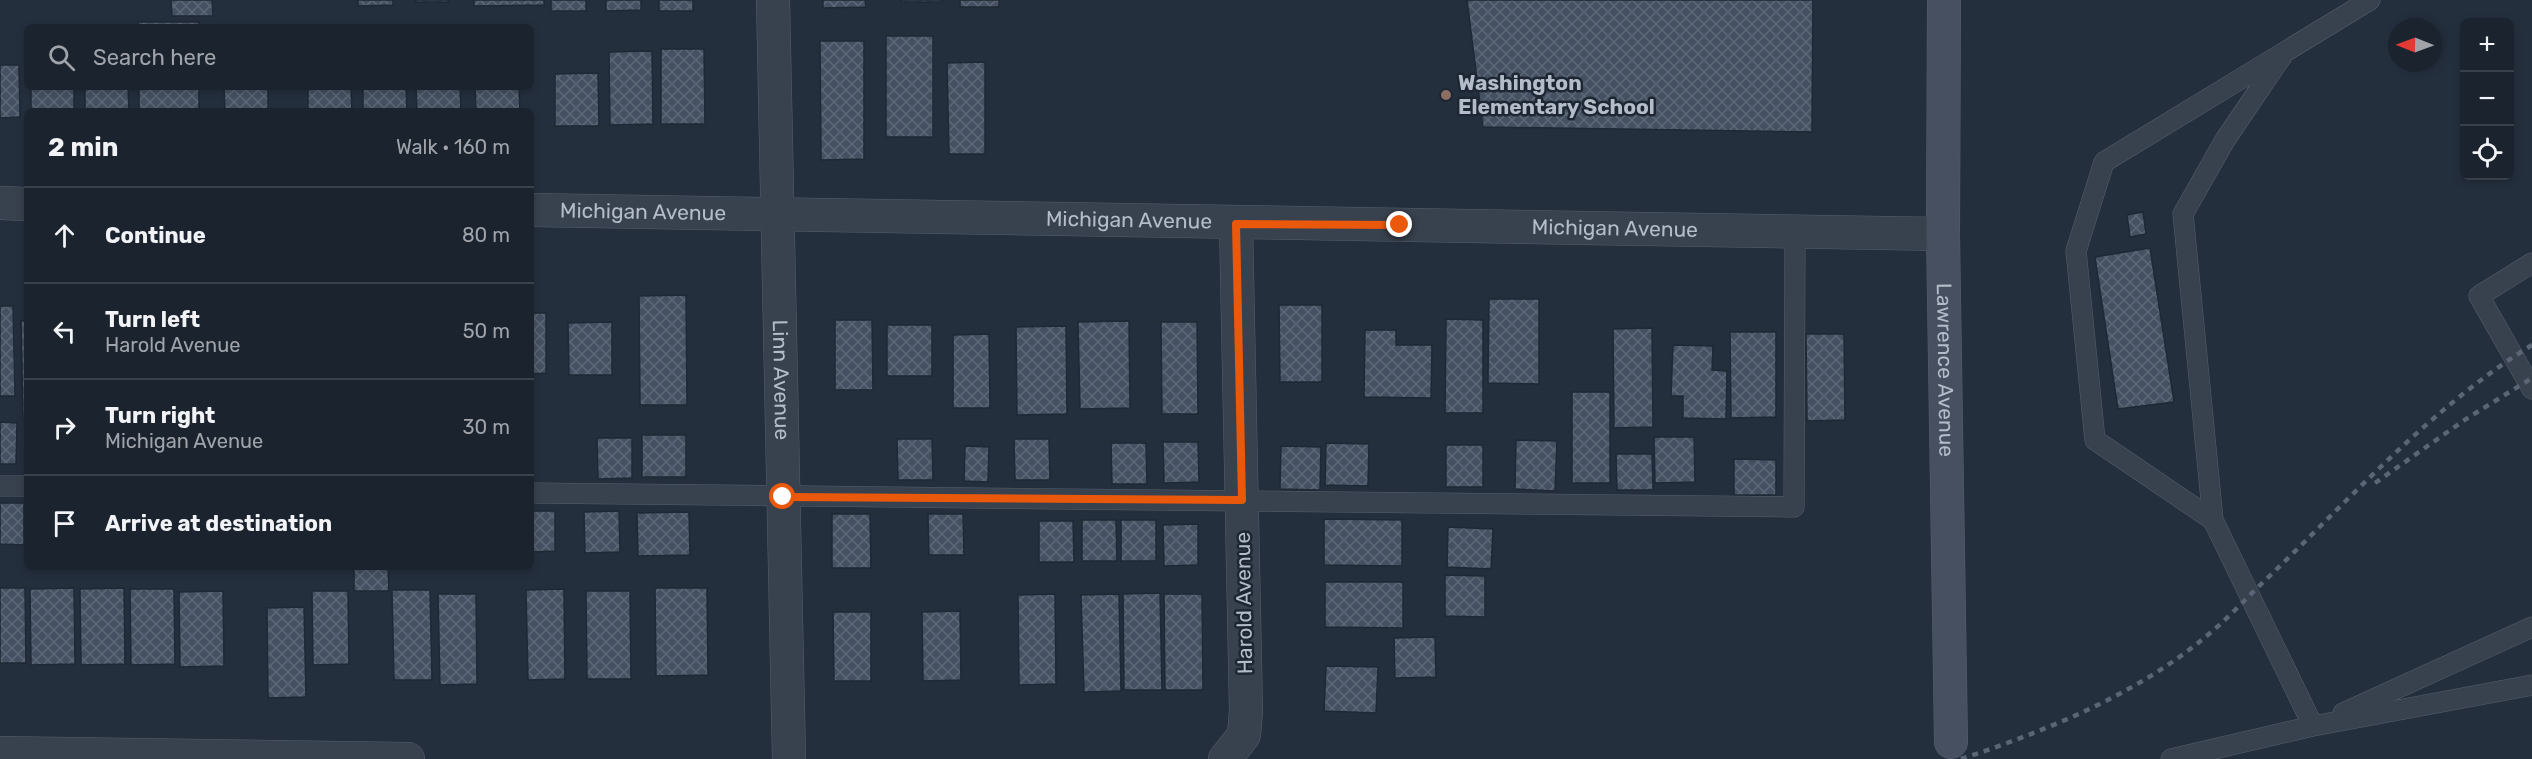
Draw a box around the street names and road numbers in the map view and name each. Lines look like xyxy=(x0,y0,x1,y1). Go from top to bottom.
street label: Michigan Avenue xyxy=(560,197,726,225)
street label: Michigan Avenue xyxy=(1046,206,1212,234)
street label: Michigan Avenue xyxy=(1531,214,1698,242)
street label: Lawrence Avenue xyxy=(1932,283,1960,457)
street label: Linn Avenue xyxy=(768,319,795,440)
street label: Harold Avenue xyxy=(1230,532,1257,674)

